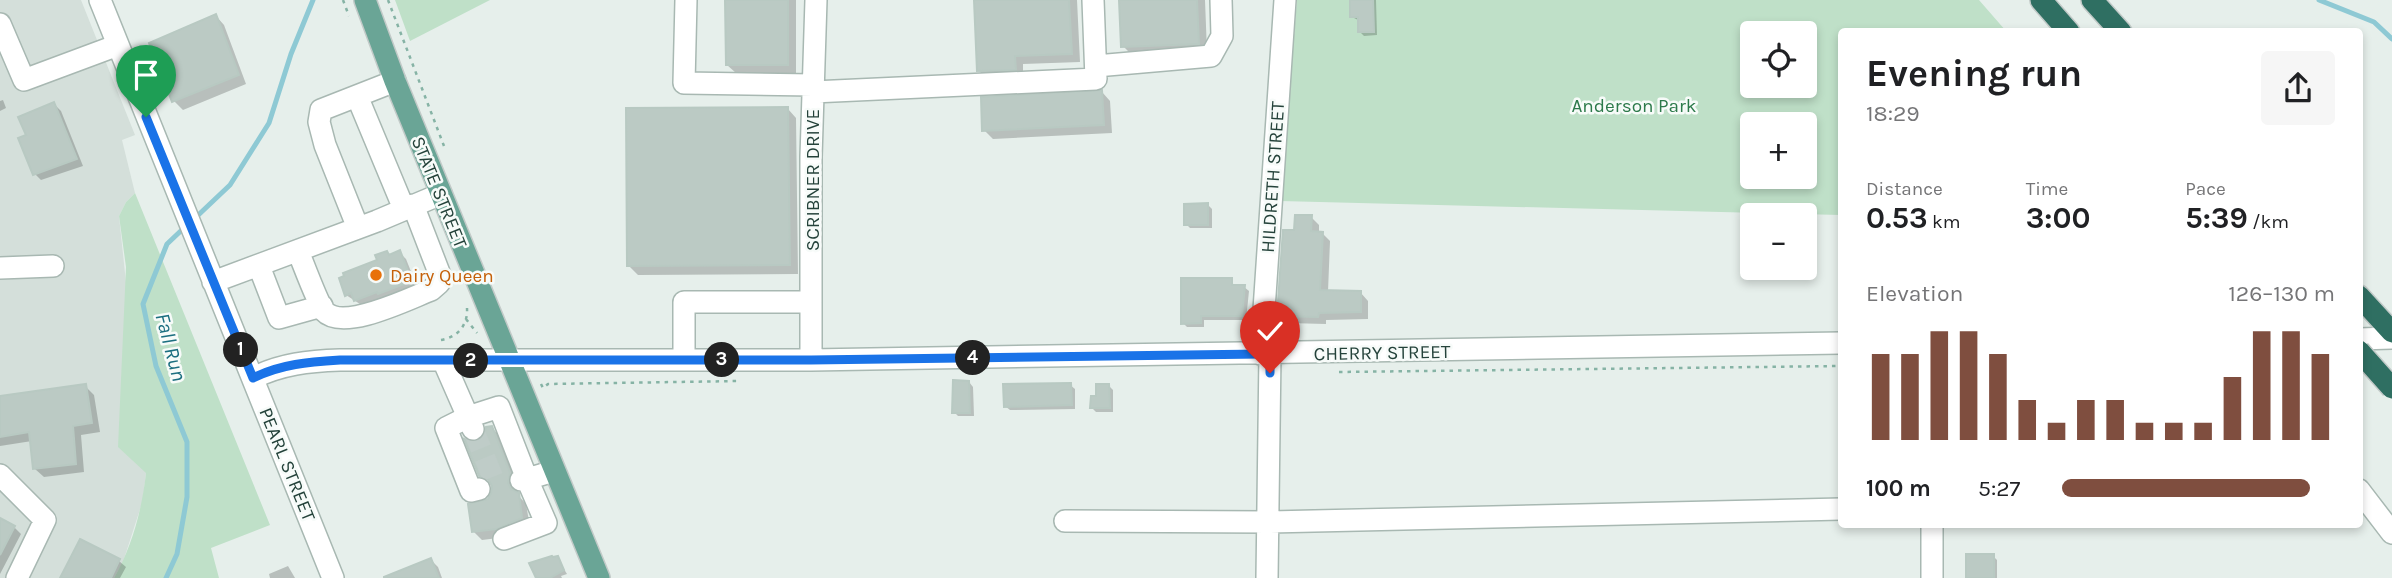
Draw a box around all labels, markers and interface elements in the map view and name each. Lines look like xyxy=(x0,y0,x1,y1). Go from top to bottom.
map controls xyxy=(1740,21,1817,280)
button: locate xyxy=(1740,21,1817,98)
pin xyxy=(116,45,176,117)
text: Evening run xyxy=(1866,51,2082,96)
button: share xyxy=(2261,51,2335,125)
icon: arrive xyxy=(127,56,165,94)
park label: Anderson Park xyxy=(1571,95,1697,117)
street label: HILDRETH STREET xyxy=(1257,100,1289,254)
text: 18:29 xyxy=(1866,100,1920,127)
street label: SCRIBNER DRIVE xyxy=(802,109,824,251)
button: + xyxy=(1740,112,1817,189)
street label: STATE STREET xyxy=(407,133,472,252)
text: Distance xyxy=(1866,178,1943,200)
text: Time xyxy=(2026,178,2068,200)
text: Pace xyxy=(2185,178,2226,200)
text: 0.53 xyxy=(1866,200,1928,236)
text: 3:00 xyxy=(2026,200,2090,236)
text: 5:39 xyxy=(2185,200,2248,236)
button: − xyxy=(1740,203,1817,280)
text: km xyxy=(1928,211,1961,233)
text: /km xyxy=(2248,211,2289,233)
place label: Dairy Queen xyxy=(390,265,494,287)
marker: Dairy Queen xyxy=(368,267,384,283)
text: Elevation xyxy=(1866,280,1963,307)
text: 126–130 m xyxy=(2228,280,2335,307)
pin xyxy=(1240,301,1300,373)
water label: Fall Run xyxy=(150,310,192,384)
icon: check xyxy=(1251,312,1289,350)
pin: 1 xyxy=(224,332,258,368)
text: 1 xyxy=(237,338,244,360)
pin: 4 xyxy=(956,340,990,376)
street label: CHERRY STREET xyxy=(1313,341,1451,365)
pin: 3 xyxy=(704,342,740,378)
pin: 2 xyxy=(454,344,489,378)
text: 4 xyxy=(967,346,978,368)
text: 3 xyxy=(716,348,727,370)
text: 2 xyxy=(465,349,476,371)
street label: PEARL STREET xyxy=(254,404,320,525)
text: 100 m xyxy=(1866,475,1931,502)
text: 5:27 xyxy=(1978,475,2020,502)

